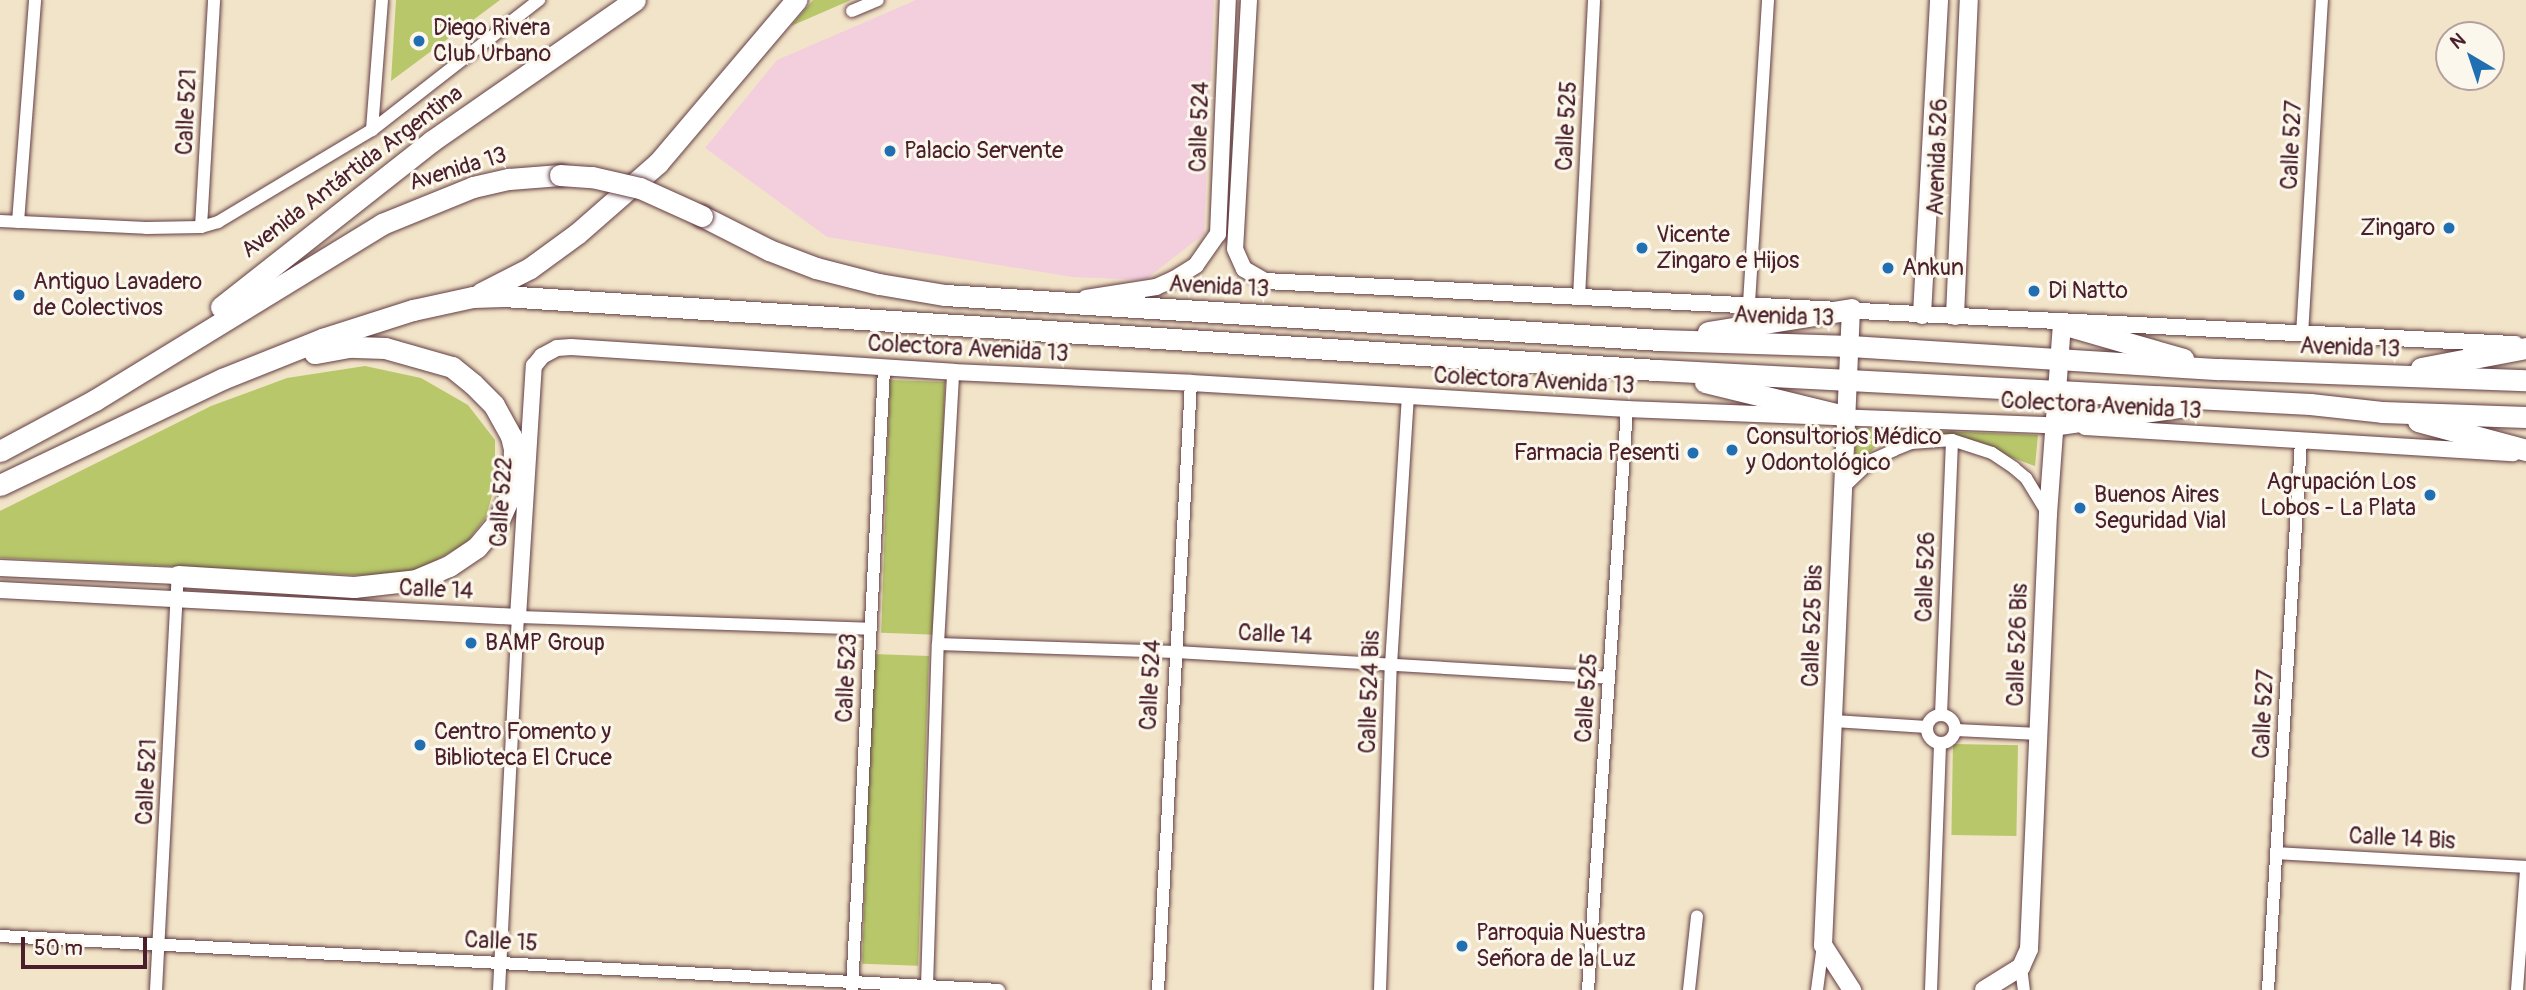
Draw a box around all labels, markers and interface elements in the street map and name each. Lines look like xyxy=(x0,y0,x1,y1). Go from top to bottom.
place label: Diego Rivera Club Urbano xyxy=(433,14,551,68)
north arrow xyxy=(2435,21,2505,91)
text: N xyxy=(2445,28,2471,55)
marker: Diego Rivera Club Urbano xyxy=(411,33,427,49)
street label: Calle 521 xyxy=(171,68,203,156)
street label: Avenida Antártida Argentina xyxy=(236,80,468,264)
street label: Calle 525 xyxy=(1551,80,1583,172)
street label: Calle 524 xyxy=(1185,81,1215,173)
street label: Avenida 526 xyxy=(1922,98,1954,216)
street label: Calle 527 xyxy=(2276,100,2308,190)
place label: Palacio Servente xyxy=(904,137,1063,165)
street label: Avenida 13 xyxy=(406,141,510,197)
marker: Palacio Servente xyxy=(882,143,898,159)
place label: Zingaro xyxy=(2360,214,2435,242)
marker: Zingaro xyxy=(2441,220,2457,236)
place label: Vicente Zingaro e Hijos xyxy=(1656,221,1799,275)
marker: Vicente Zingaro e Hijos xyxy=(1634,240,1650,256)
place label: Ankun xyxy=(1902,254,1964,282)
marker: Ankun xyxy=(1880,260,1896,276)
place label: Antiguo Lavadero de Colectivos xyxy=(33,268,202,322)
street label: Avenida 13 xyxy=(1168,271,1270,303)
place label: Di Natto xyxy=(2048,277,2128,305)
marker: Di Natto xyxy=(2026,283,2042,299)
marker: Antiguo Lavadero de Colectivos xyxy=(11,287,27,303)
street label: Avenida 13 xyxy=(1733,301,1835,333)
street label: Colectora Avenida 13 xyxy=(867,330,1069,368)
street label: Avenida 13 xyxy=(2299,332,2401,364)
street label: Colectora Avenida 13 xyxy=(1433,362,1635,400)
street label: Colectora Avenida 13 xyxy=(2000,387,2202,425)
place label: Consultorios Médico y Odontológico xyxy=(1746,423,1941,477)
place label: Farmacia Pesenti xyxy=(1514,439,1679,467)
marker: Consultorios Médico y Odontológico xyxy=(1724,442,1740,458)
marker: Farmacia Pesenti xyxy=(1685,445,1701,461)
street label: Calle 522 xyxy=(485,456,519,548)
place label: Agrupación Los Lobos - La Plata xyxy=(2260,468,2416,522)
place label: Buenos Aires Seguridad Vial xyxy=(2094,481,2226,535)
marker: Agrupación Los Lobos - La Plata xyxy=(2422,487,2438,503)
marker: Buenos Aires Seguridad Vial xyxy=(2072,500,2088,516)
street label: Calle 526 xyxy=(1911,531,1941,623)
street label: Calle 525 Bis xyxy=(1797,564,1829,688)
street label: Calle 14 xyxy=(398,574,474,606)
street label: Calle 526 Bis xyxy=(2002,583,2034,707)
street label: Calle 14 xyxy=(1237,619,1313,651)
place label: BAMP Group xyxy=(485,629,605,657)
street label: Calle 524 Bis xyxy=(1354,630,1386,754)
street label: Calle 523 xyxy=(831,633,863,723)
marker: BAMP Group xyxy=(463,635,479,651)
street label: Calle 524 xyxy=(1135,639,1167,731)
street label: Calle 525 xyxy=(1570,652,1604,744)
street label: Calle 527 xyxy=(2248,669,2280,759)
place label: Centro Fomento y Biblioteca El Cruce xyxy=(434,718,612,772)
marker: Centro Fomento y Biblioteca El Cruce xyxy=(412,737,428,753)
street label: Calle 521 xyxy=(131,738,163,826)
street label: Calle 14 Bis xyxy=(2348,822,2456,856)
place label: Parroquia Nuestra Señora de la Luz xyxy=(1476,919,1646,973)
scale bar xyxy=(24,923,150,967)
street label: Calle 15 xyxy=(464,926,538,958)
text: 50 m xyxy=(34,935,83,962)
marker: Parroquia Nuestra Señora de la Luz xyxy=(1454,938,1470,954)

